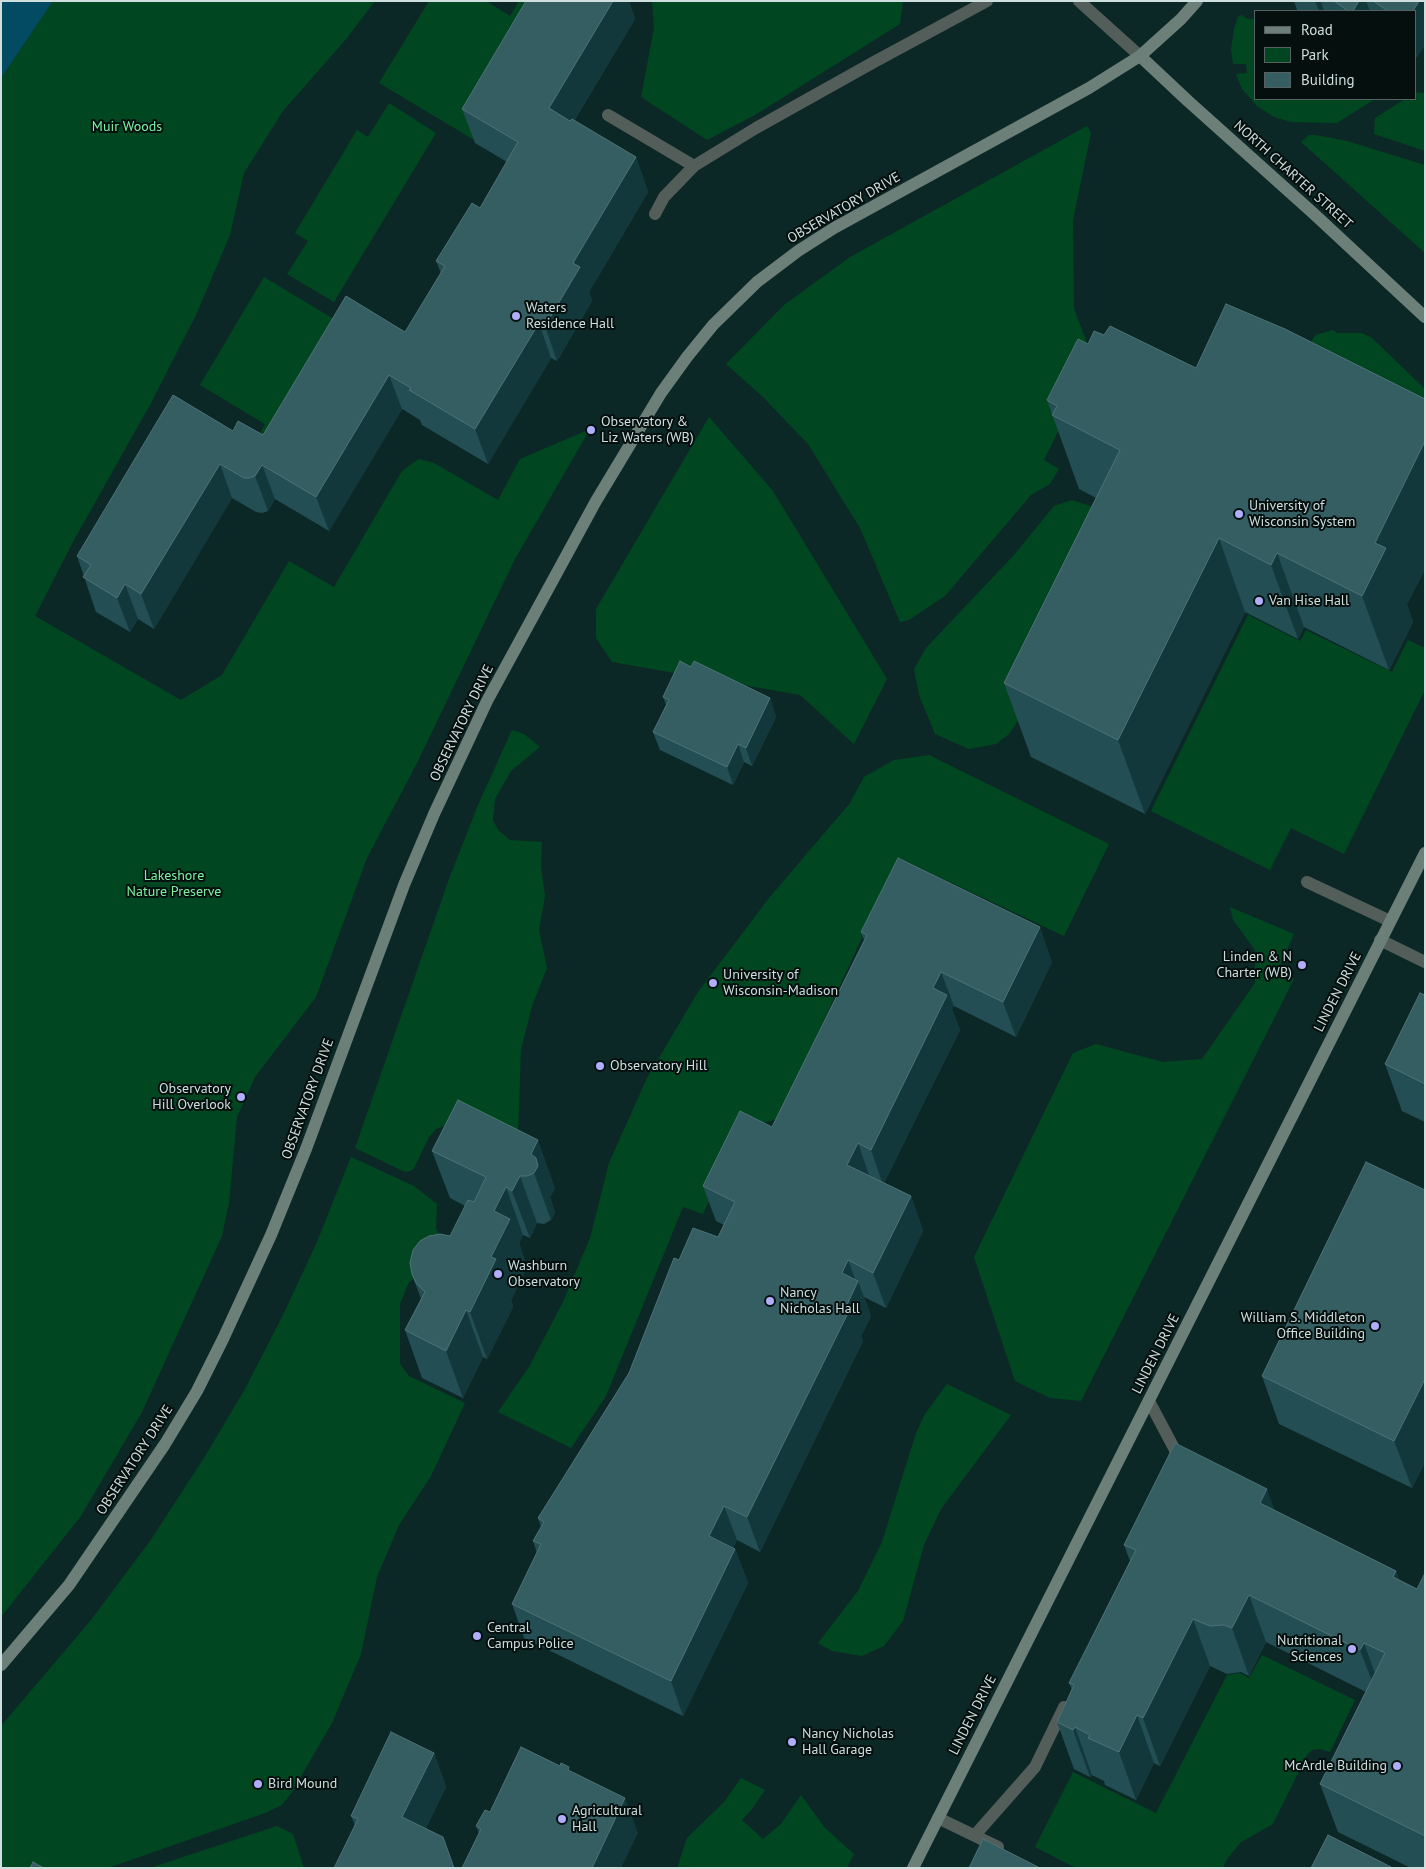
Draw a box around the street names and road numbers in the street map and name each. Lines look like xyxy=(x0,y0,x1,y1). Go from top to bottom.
street label: NORTH CHARTER STREET xyxy=(1230,117,1356,233)
street label: OBSERVATORY DRIVE xyxy=(785,169,903,247)
street label: OBSERVATORY DRIVE xyxy=(426,662,498,784)
street label: LINDEN DRIVE xyxy=(1311,949,1365,1035)
street label: OBSERVATORY DRIVE xyxy=(278,1036,338,1162)
street label: LINDEN DRIVE xyxy=(1129,1311,1183,1397)
street label: OBSERVATORY DRIVE xyxy=(93,1402,177,1518)
street label: LINDEN DRIVE xyxy=(946,1672,1000,1758)

